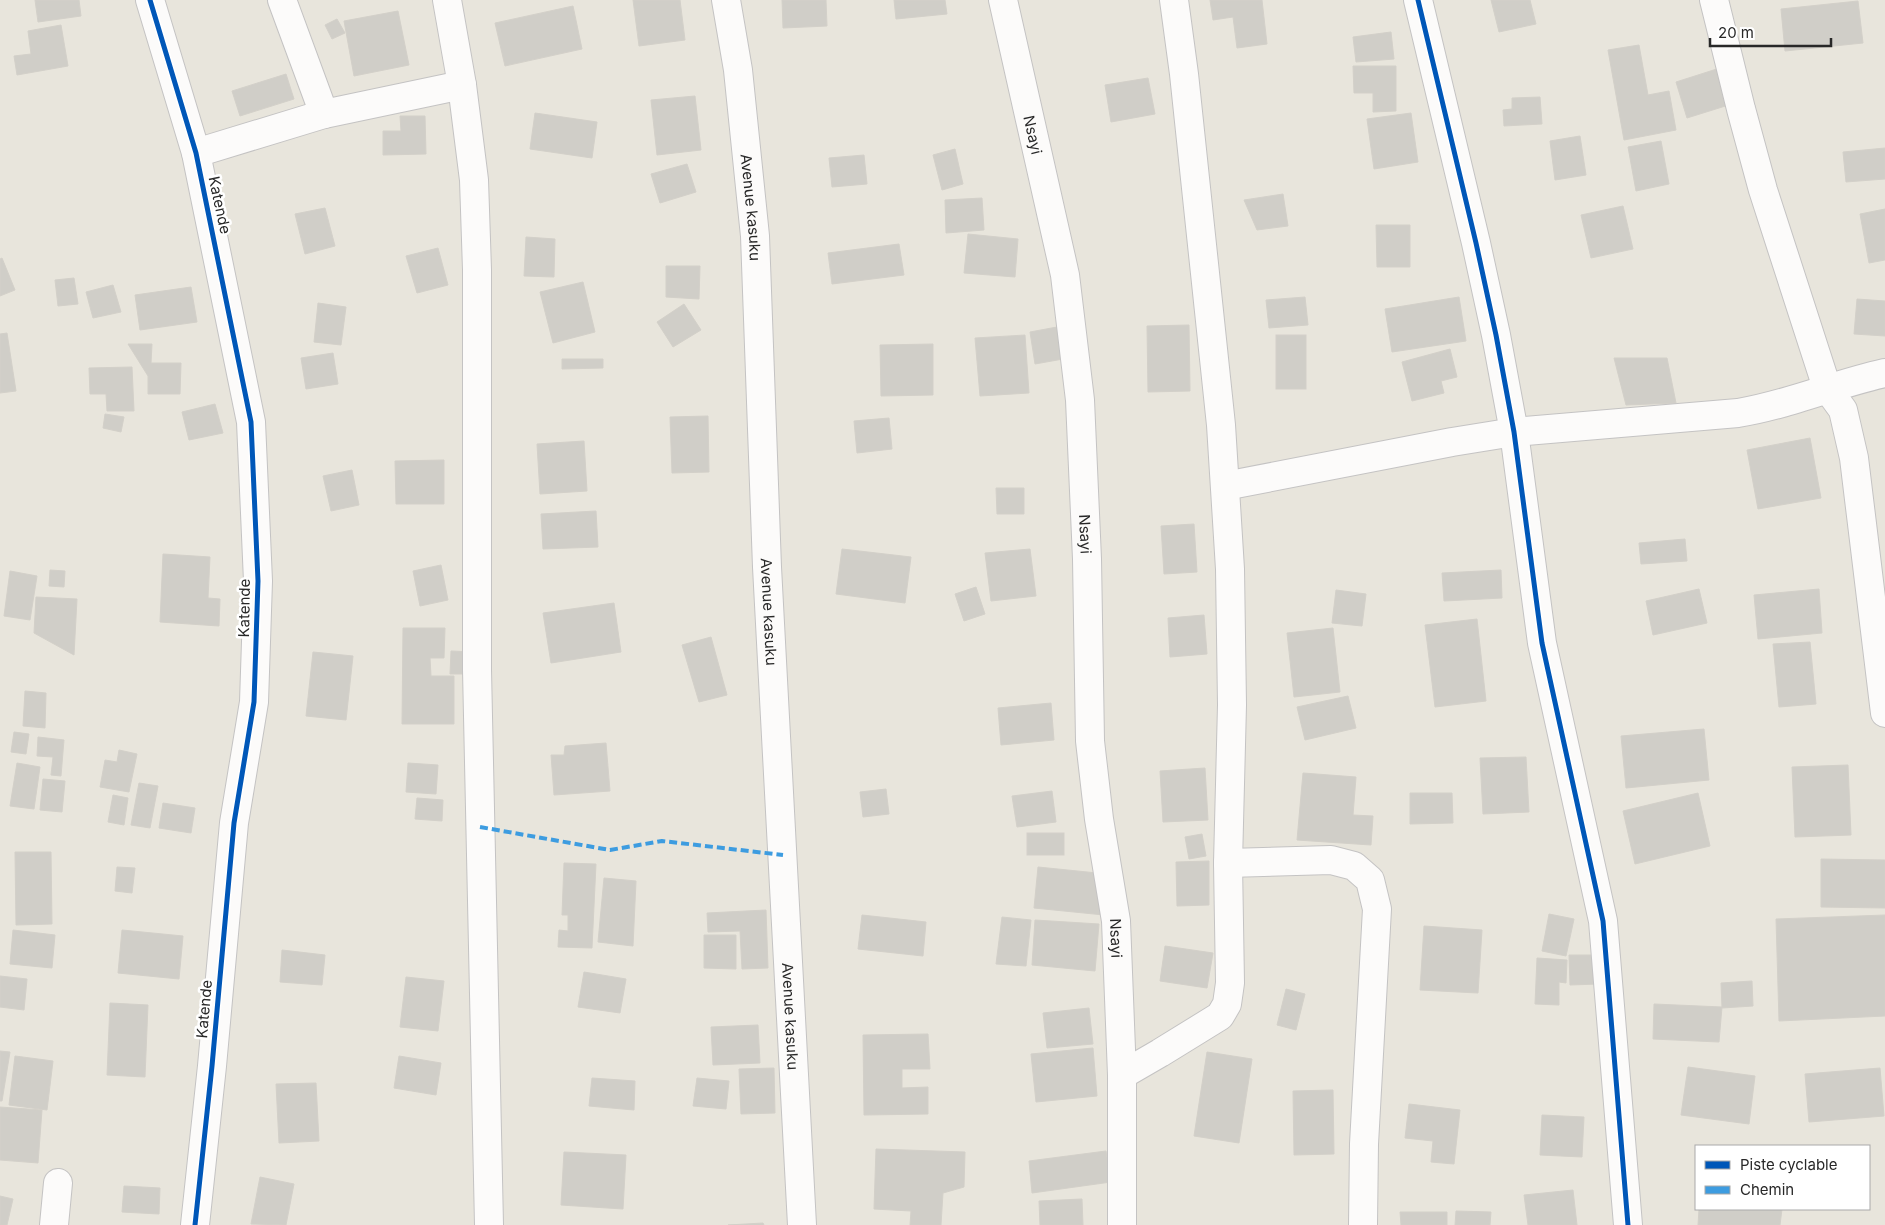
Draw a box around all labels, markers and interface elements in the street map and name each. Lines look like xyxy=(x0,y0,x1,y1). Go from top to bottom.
scale bar xyxy=(1710,15,1831,47)
text: 20 m xyxy=(1718,23,1754,42)
street label: Nsayi xyxy=(1020,113,1047,156)
street label: Avenue kasuku xyxy=(737,153,765,261)
street label: Katende xyxy=(205,174,235,236)
street label: Nsayi xyxy=(1076,514,1096,554)
street label: Avenue kasuku xyxy=(757,558,782,666)
street label: Katende xyxy=(234,578,254,638)
street label: Nsayi xyxy=(1106,918,1127,958)
street label: Avenue kasuku xyxy=(779,962,803,1070)
street label: Katende xyxy=(192,979,216,1039)
legend xyxy=(1695,1145,1870,1210)
text: Piste cyclable xyxy=(1740,1155,1837,1174)
text: Chemin xyxy=(1740,1180,1794,1199)

